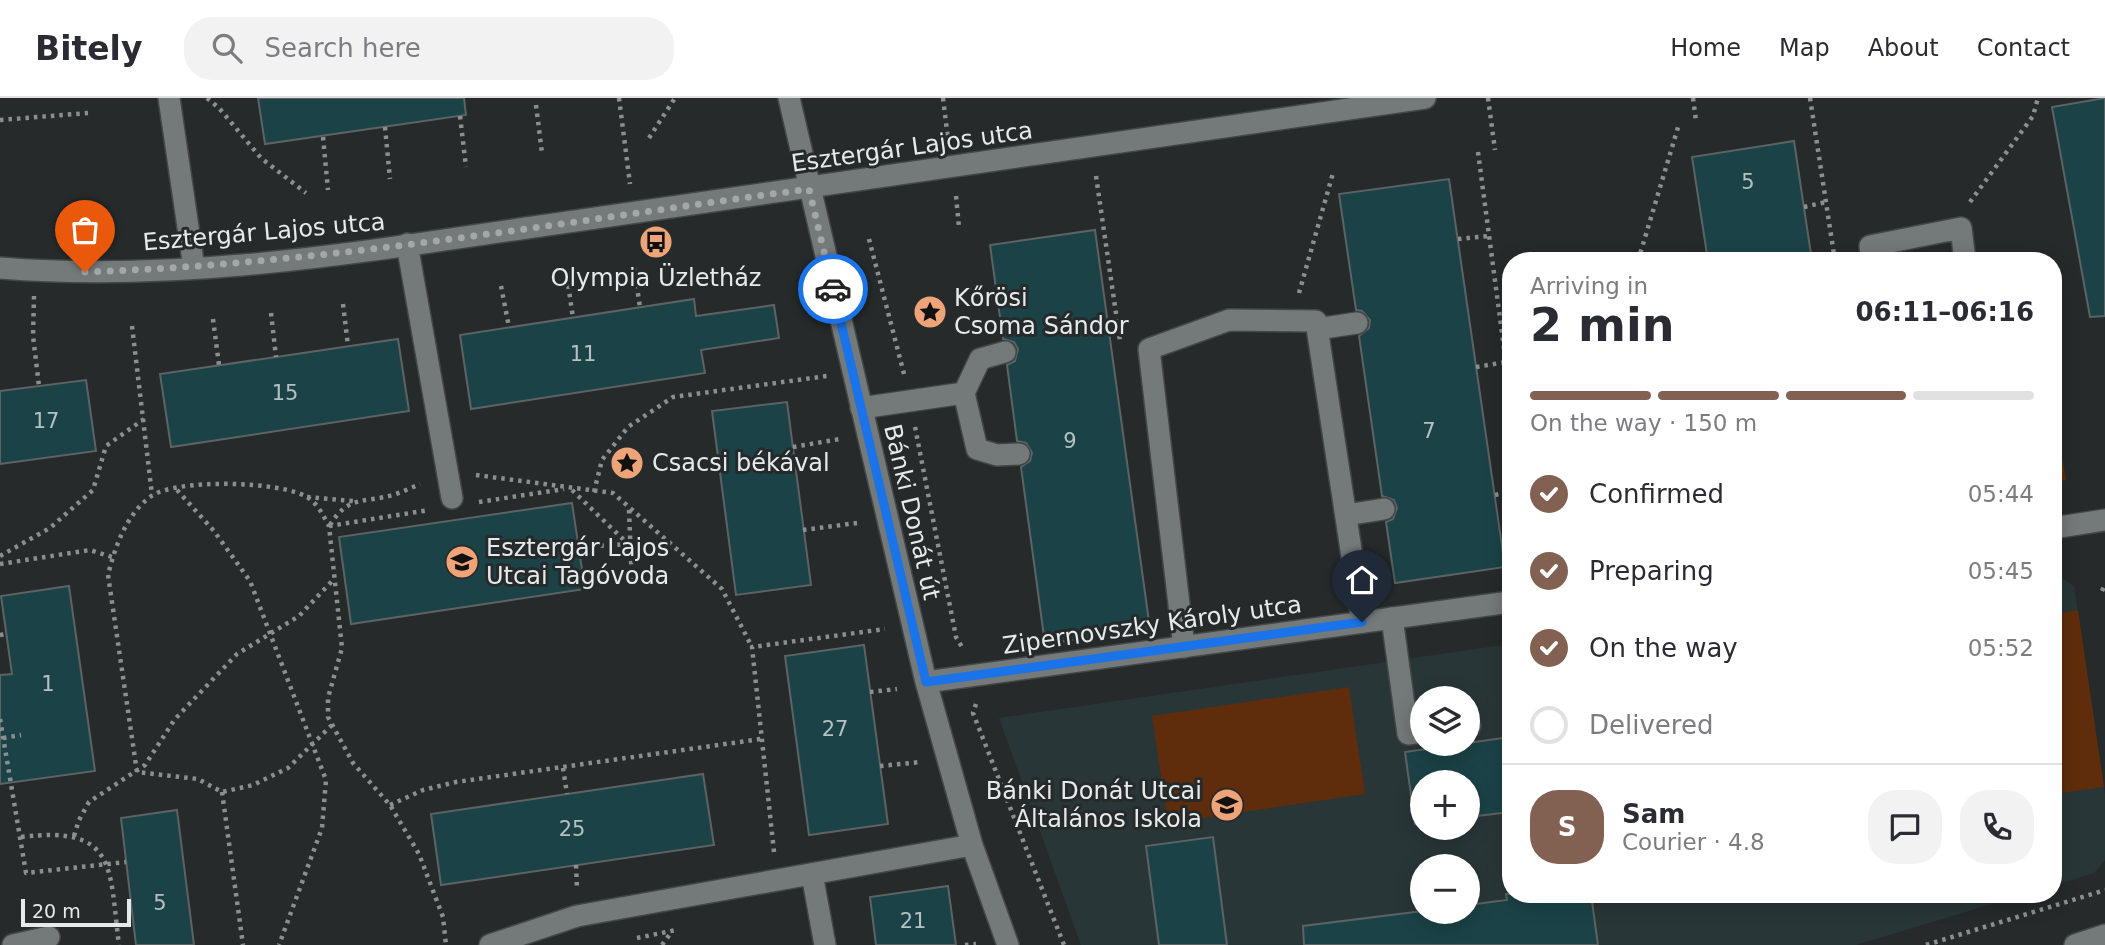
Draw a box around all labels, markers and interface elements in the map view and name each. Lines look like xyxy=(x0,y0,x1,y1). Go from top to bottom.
search box xyxy=(184,17,674,80)
text: Bitely xyxy=(35,29,142,68)
icon: search xyxy=(208,29,246,67)
text: Search here xyxy=(264,33,421,63)
text: Home xyxy=(1670,34,1741,62)
text: Map xyxy=(1779,34,1830,62)
text: About xyxy=(1868,34,1939,62)
text: Contact xyxy=(1977,34,2070,62)
street label: Esztergár Lajos utca xyxy=(790,116,1034,178)
house number: 5 xyxy=(1741,170,1755,194)
pin xyxy=(55,200,115,272)
street label: Esztergár Lajos utca xyxy=(142,207,386,257)
icon: bag xyxy=(66,211,104,249)
bus stop icon: Olympia Üzletház xyxy=(637,223,675,261)
courier xyxy=(798,254,868,324)
place label: Olympia Üzletház xyxy=(551,263,761,292)
icon: car xyxy=(814,270,852,308)
text: Arriving in xyxy=(1530,273,1648,299)
place label: Kőrösi Csoma Sándor xyxy=(954,284,1129,340)
place icon: Kőrösi Csoma Sándor xyxy=(911,293,949,331)
text: 06:11–06:16 xyxy=(1855,297,2034,327)
text: 2 min xyxy=(1530,298,1674,352)
house number: 11 xyxy=(570,342,596,366)
house number: 15 xyxy=(272,381,298,405)
house number: 17 xyxy=(33,409,59,433)
text: On the way · 150 m xyxy=(1530,410,1757,436)
house number: 7 xyxy=(1422,419,1436,443)
street label: Bánki Donát út xyxy=(878,421,946,603)
house number: 9 xyxy=(1063,429,1077,453)
place icon: Csacsi békával xyxy=(608,444,646,482)
place label: Csacsi békával xyxy=(652,449,830,477)
icon: check xyxy=(1530,475,1568,513)
text: Confirmed xyxy=(1589,479,1724,509)
text: 05:44 xyxy=(1968,481,2034,507)
place label: Esztergár Lajos Utcai Tagóvoda xyxy=(486,534,669,590)
school or university icon: Esztergár Lajos Utcai Tagóvoda xyxy=(443,543,481,581)
pin xyxy=(1332,550,1392,622)
icon: check xyxy=(1530,552,1568,590)
text: Preparing xyxy=(1589,556,1714,586)
text: 05:45 xyxy=(1968,558,2034,584)
icon: home xyxy=(1343,561,1381,599)
street label: Zipernovszky Károly utca xyxy=(1001,590,1303,660)
icon: check xyxy=(1530,629,1568,667)
text: On the way xyxy=(1589,633,1738,663)
text: 05:52 xyxy=(1968,635,2034,661)
house number: 1 xyxy=(41,672,55,696)
map controls xyxy=(1410,686,1480,924)
button: layers xyxy=(1410,686,1480,756)
text: Delivered xyxy=(1589,710,1713,740)
house number: 27 xyxy=(822,717,848,741)
button: + xyxy=(1410,770,1480,840)
place label: Bánki Donát Utcai Általános Iskola xyxy=(986,777,1202,833)
school or university icon: Bánki Donát Utcai Általános Iskola xyxy=(1208,786,1246,824)
button: chat xyxy=(1868,790,1942,864)
button: phone xyxy=(1960,790,2034,864)
text: Sam xyxy=(1622,799,1685,829)
text: S xyxy=(1558,812,1576,842)
house number: 25 xyxy=(559,817,585,841)
text: Courier · 4.8 xyxy=(1622,829,1765,855)
button: − xyxy=(1410,854,1480,924)
house number: 5 xyxy=(153,891,167,915)
scale bar xyxy=(21,896,131,928)
text: 20 m xyxy=(32,900,81,922)
house number: 21 xyxy=(900,909,926,933)

